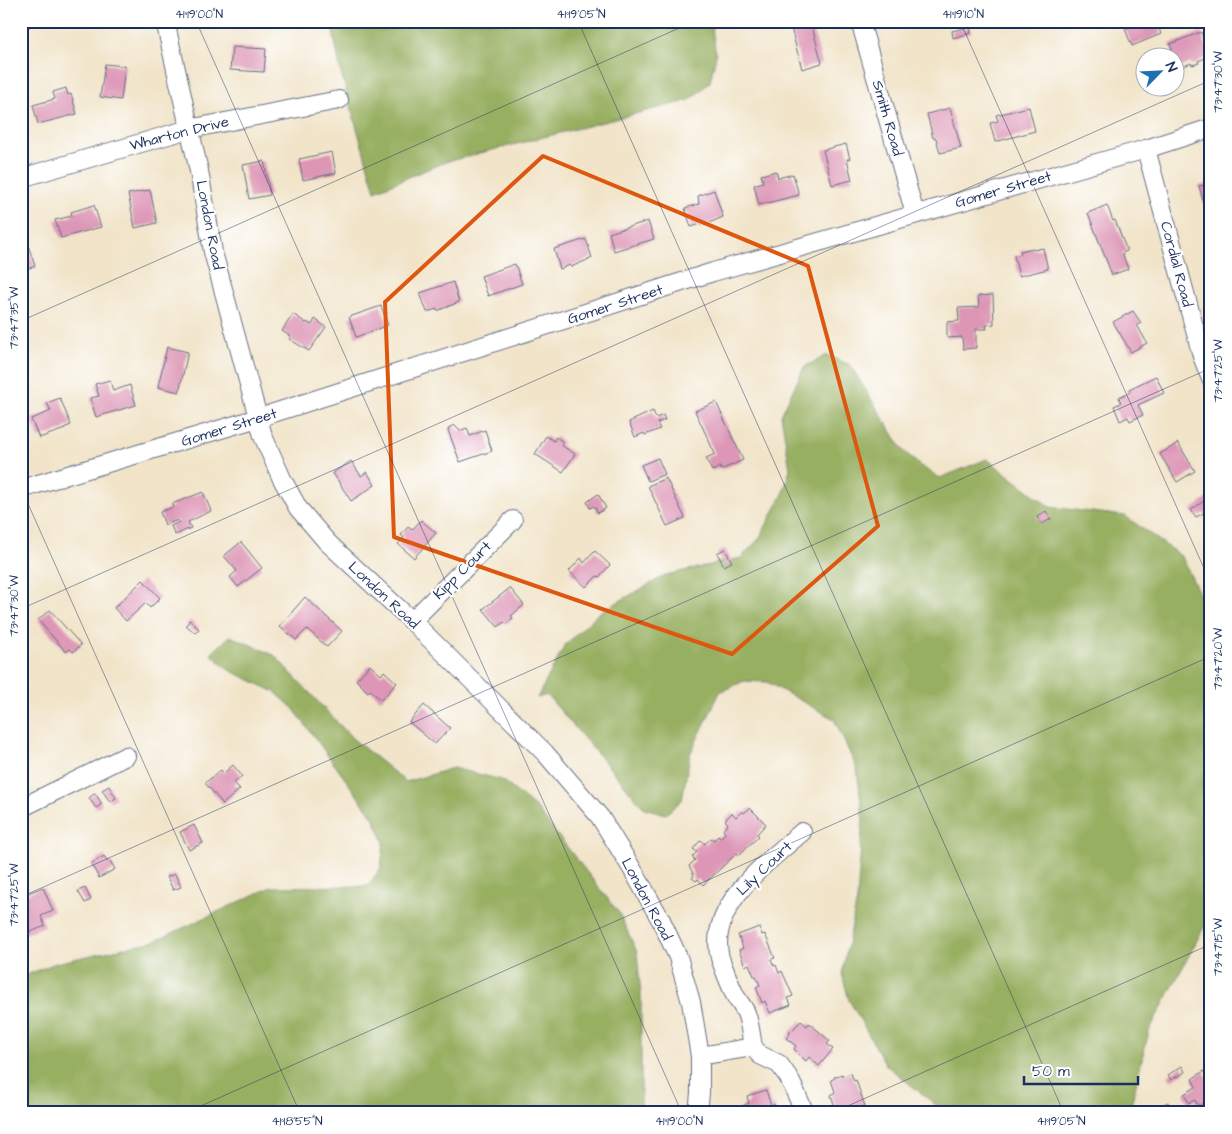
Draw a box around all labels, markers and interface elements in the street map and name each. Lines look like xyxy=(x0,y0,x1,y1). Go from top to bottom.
text: 41°19'00"N xyxy=(175,6,224,23)
text: 41°19'05"N xyxy=(556,6,606,23)
text: 41°19'10"N xyxy=(942,6,985,23)
north arrow xyxy=(1134,48,1184,98)
text: 73°47'30"W xyxy=(1210,51,1227,113)
text: N xyxy=(1160,59,1182,75)
street label: Smith Road xyxy=(867,78,908,159)
street label: Wharton Drive xyxy=(127,111,231,156)
street label: Gomer Street xyxy=(953,166,1054,213)
street label: London Road xyxy=(191,179,228,272)
street label: Cordial Road xyxy=(1155,219,1198,310)
street label: Gomer Street xyxy=(565,279,666,330)
text: 73°47'35"W xyxy=(6,286,23,349)
text: 73°47'25"W xyxy=(1210,339,1227,403)
street label: Gomer Street xyxy=(179,403,280,452)
street label: Kipp Court xyxy=(428,536,496,604)
street label: London Road xyxy=(343,557,424,634)
text: 73°47'30"W xyxy=(6,575,23,637)
text: 73°47'20"W xyxy=(1210,627,1227,690)
street label: Lily Court xyxy=(732,836,798,901)
street label: London Road xyxy=(616,854,677,944)
text: 73°47'25"W xyxy=(6,863,23,927)
text: 73°47'15"W xyxy=(1210,917,1227,976)
scale bar xyxy=(1024,1054,1138,1086)
text: 50 m xyxy=(1032,1061,1070,1082)
text: 41°18'55"N xyxy=(272,1113,323,1130)
text: 41°19'00"N xyxy=(655,1113,704,1130)
text: 41°19'05"N xyxy=(1036,1113,1086,1130)

